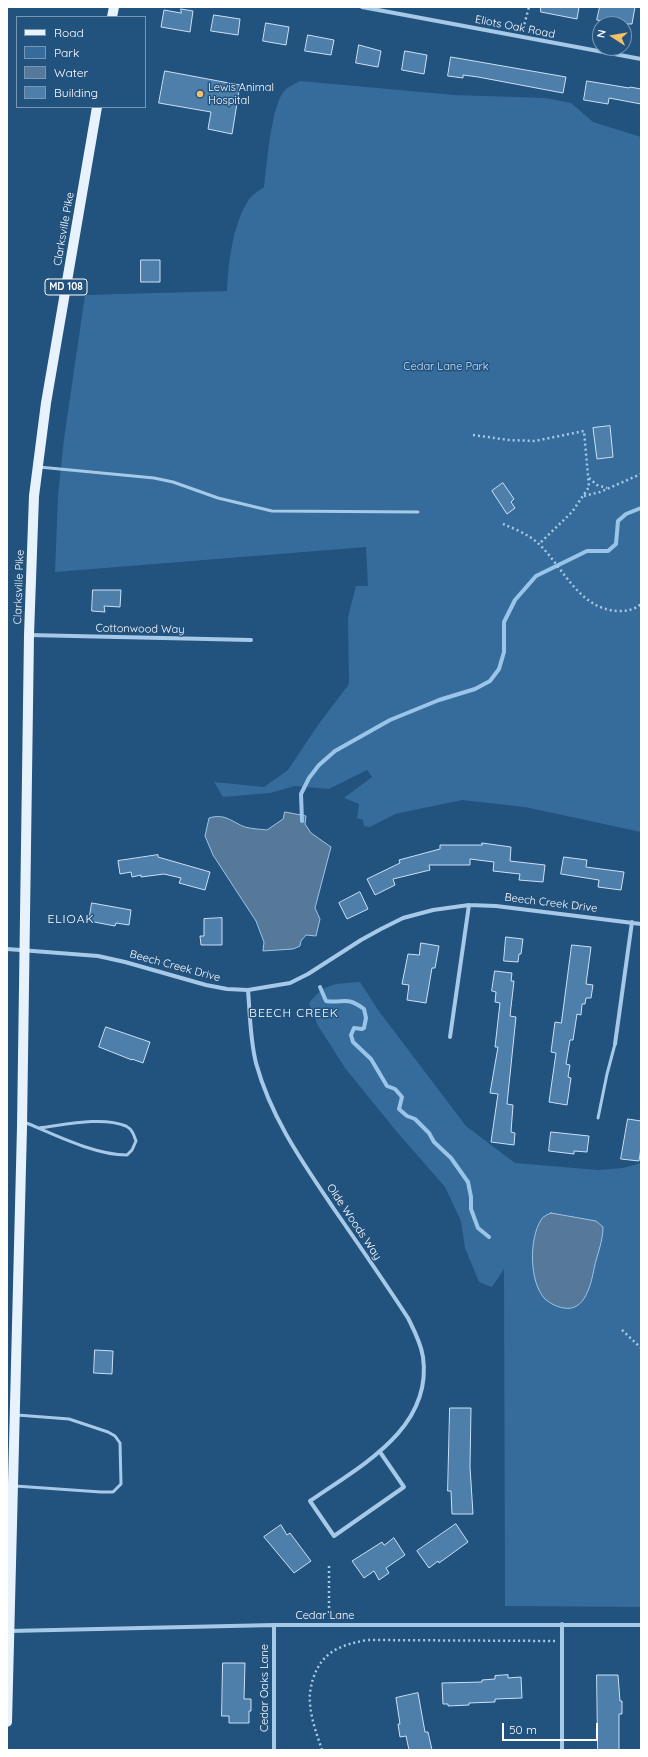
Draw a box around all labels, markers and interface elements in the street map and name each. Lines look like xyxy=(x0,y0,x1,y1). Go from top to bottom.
street label: Eliots Oak Road xyxy=(474,13,556,41)
legend xyxy=(16,16,146,108)
north arrow xyxy=(592,16,632,56)
text: Road xyxy=(54,25,84,40)
text: N xyxy=(594,28,609,39)
text: Park xyxy=(54,45,79,60)
text: Water xyxy=(54,65,88,80)
place label: Lewis Animal Hospital xyxy=(208,81,274,107)
text: Building xyxy=(54,85,98,100)
marker: Lewis Animal Hospital xyxy=(195,89,205,99)
street label: Clarksville Pike xyxy=(51,191,77,267)
road number: MD 108 xyxy=(45,279,87,295)
park label: Cedar Lane Park xyxy=(403,360,489,374)
street label: Clarksville Pike xyxy=(11,549,27,625)
street label: Cottonwood Way xyxy=(95,622,185,636)
street label: Beech Creek Drive xyxy=(504,891,598,915)
district label: ELIOAK xyxy=(47,912,95,926)
street label: Beech Creek Drive xyxy=(128,948,222,984)
district label: BEECH CREEK xyxy=(249,1006,339,1020)
street label: Olde Woods Way xyxy=(324,1182,384,1262)
street label: Cedar Lane xyxy=(295,1609,355,1623)
street label: Cedar Oaks Lane xyxy=(258,1644,272,1732)
scale bar xyxy=(504,1715,600,1741)
text: 50 m xyxy=(509,1722,537,1737)

